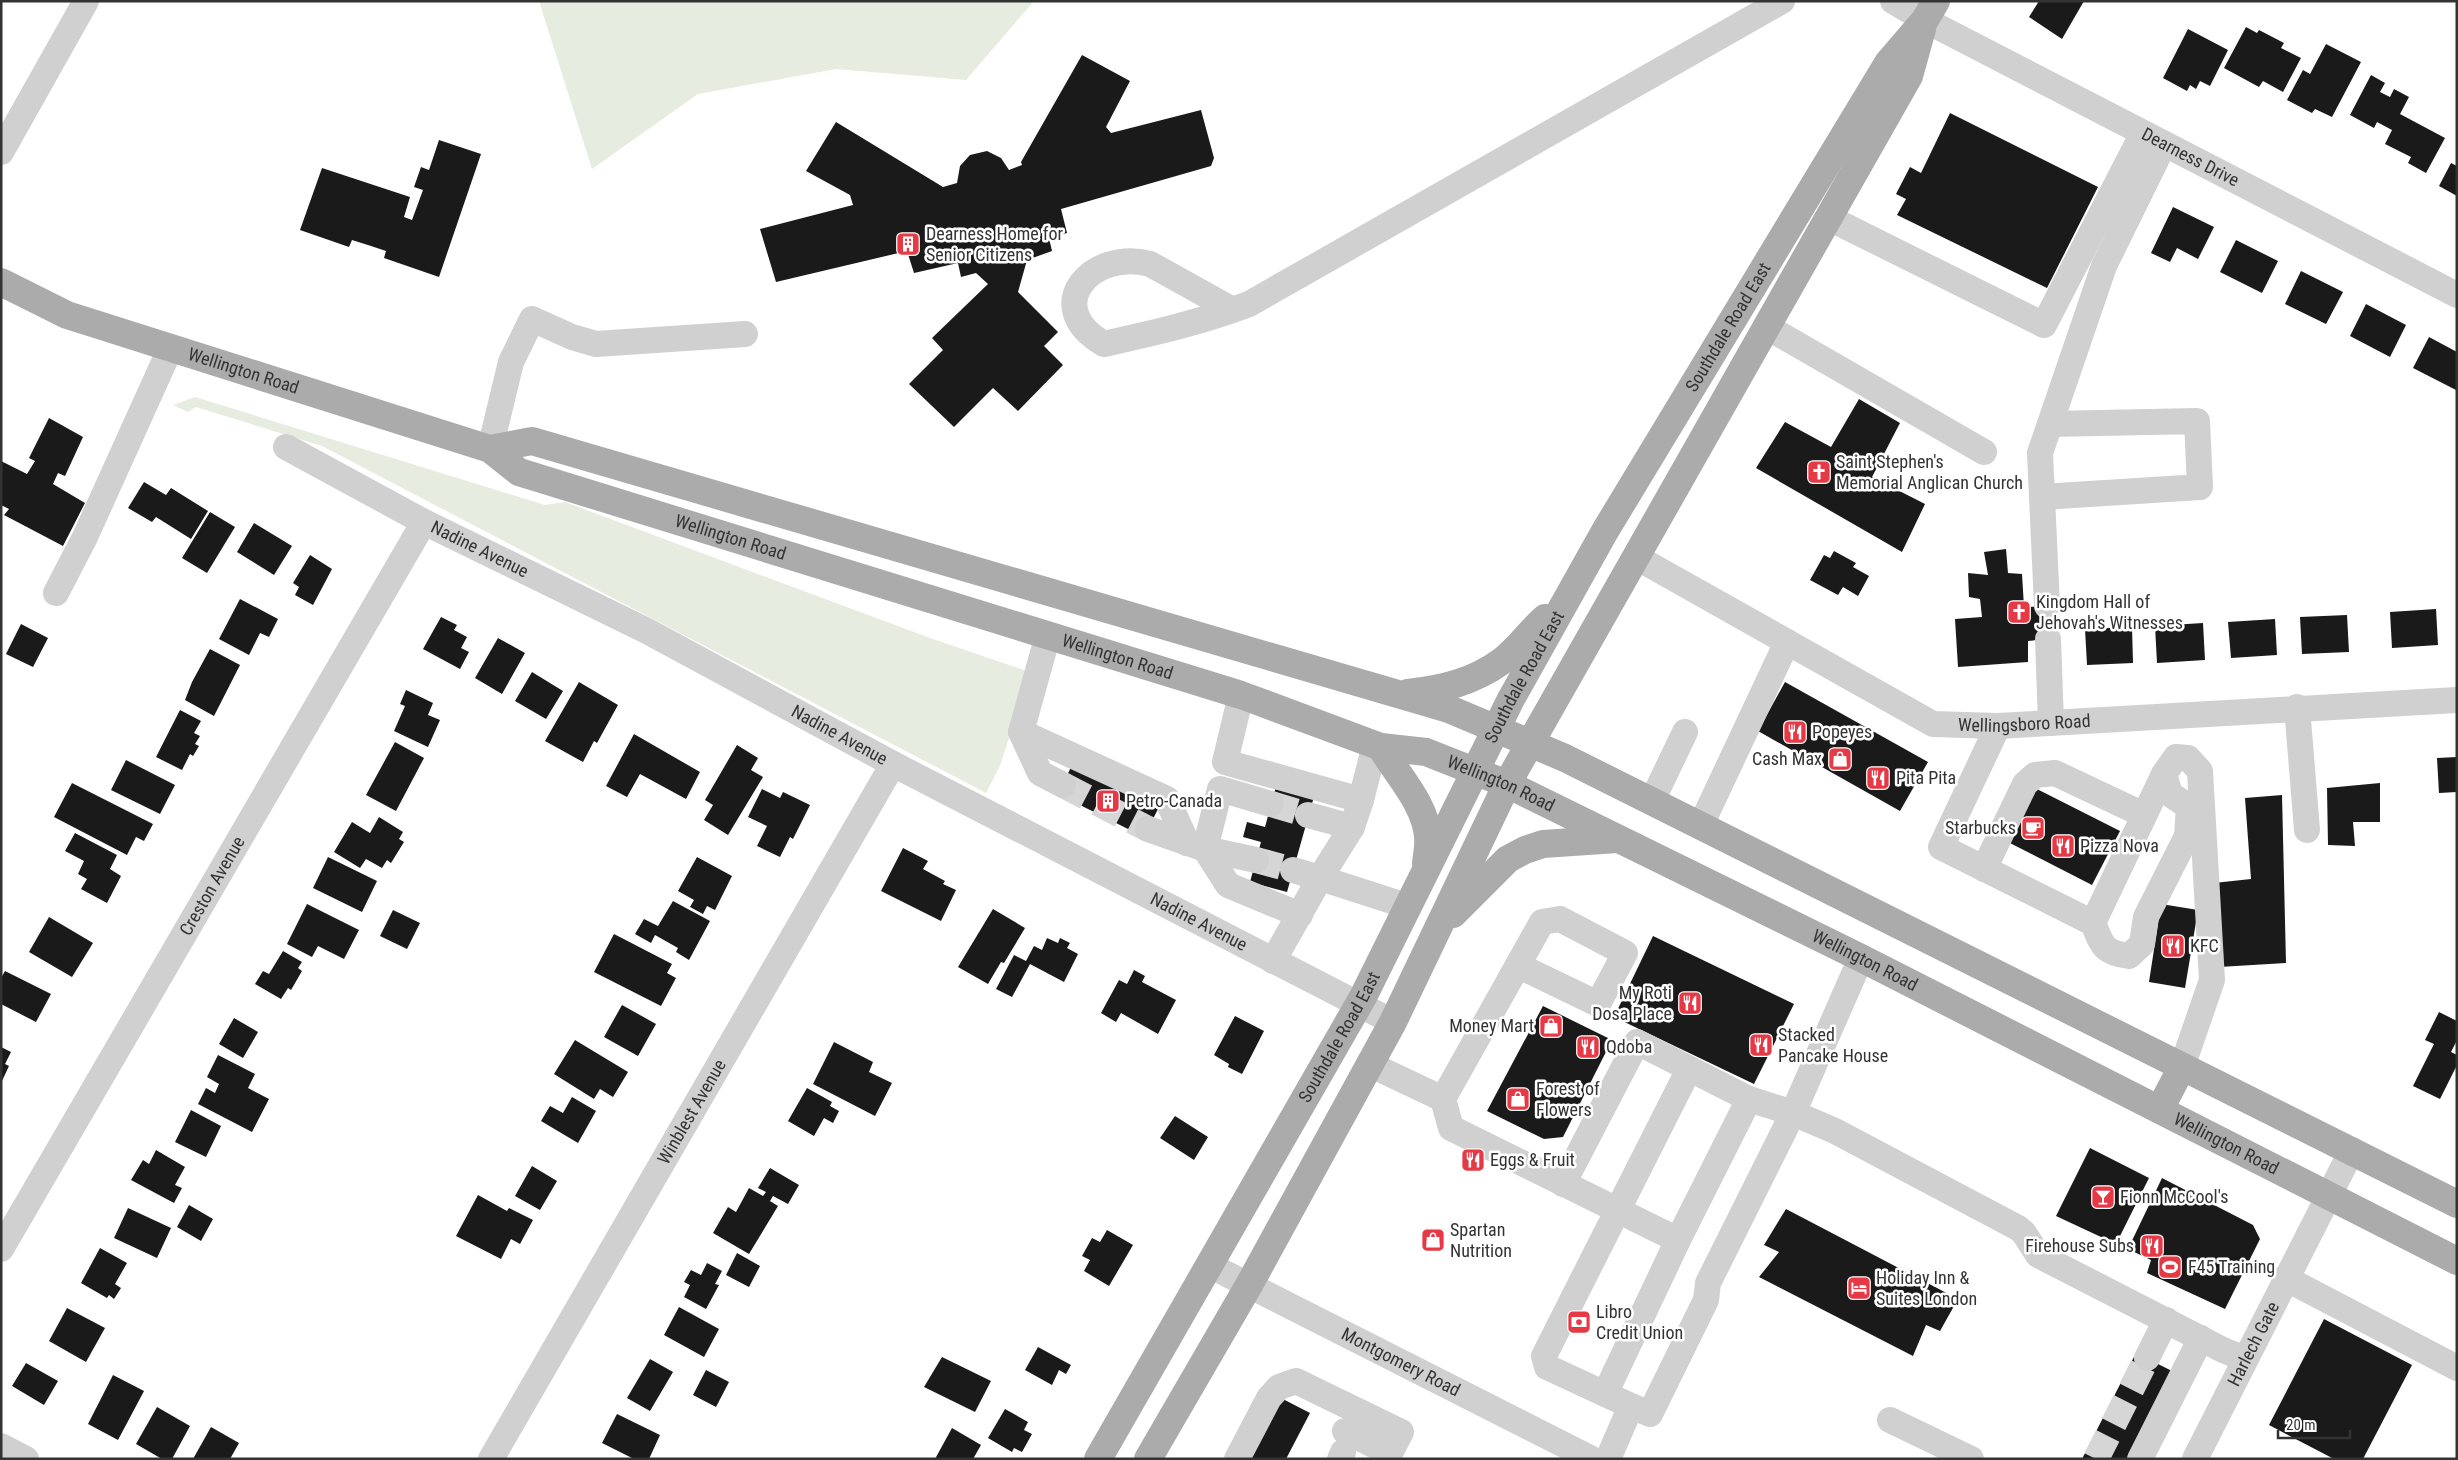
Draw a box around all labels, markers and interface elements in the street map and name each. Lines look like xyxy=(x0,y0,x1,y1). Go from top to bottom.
street label: Dearness Drive xyxy=(2139,123,2243,191)
place label: Dearness Home for Senior Citizens xyxy=(926,223,1064,265)
building icon: Dearness Home for Senior Citizens xyxy=(895,231,921,257)
street label: Southdale Road East xyxy=(1681,259,1775,395)
street label: Wellington Road xyxy=(186,343,302,398)
place label: Saint Stephen's Memorial Anglican Church xyxy=(1836,451,2023,493)
church icon: Saint Stephen's Memorial Anglican Church xyxy=(1806,459,1832,485)
street label: Wellington Road xyxy=(673,510,789,564)
street label: Nadine Avenue xyxy=(428,516,532,581)
place label: Kingdom Hall of Jehovah's Witnesses xyxy=(2036,591,2183,633)
church icon: Kingdom Hall of Jehovah's Witnesses xyxy=(2006,599,2032,625)
street label: Southdale Road East xyxy=(1480,607,1568,746)
street label: Wellington Road xyxy=(1060,629,1176,683)
street label: Nadine Avenue xyxy=(788,700,891,769)
street label: Wellingsboro Road xyxy=(1958,710,2091,736)
restaurant icon: Popeyes xyxy=(1782,719,1808,745)
place label: Popeyes xyxy=(1812,721,1872,742)
shop icon: Cash Max xyxy=(1827,746,1853,772)
place label: Cash Max xyxy=(1752,748,1822,769)
street label: Wellington Road xyxy=(1444,750,1558,816)
restaurant icon: Pita Pita xyxy=(1865,765,1891,791)
place label: Pita Pita xyxy=(1896,767,1956,788)
building icon: Petro-Canada xyxy=(1095,788,1121,814)
place label: Petro-Canada xyxy=(1126,790,1222,811)
cafe icon: Starbucks xyxy=(2020,815,2046,841)
place label: Starbucks xyxy=(1945,817,2016,838)
street label: Creston Avenue xyxy=(175,832,249,939)
restaurant icon: Pizza Nova xyxy=(2050,833,2076,859)
place label: Pizza Nova xyxy=(2080,835,2159,856)
street label: Nadine Avenue xyxy=(1147,888,1251,955)
street label: Wellington Road xyxy=(1809,925,1921,995)
restaurant icon: KFC xyxy=(2160,933,2186,959)
place label: KFC xyxy=(2190,935,2219,956)
street label: Southdale Road East xyxy=(1294,968,1384,1106)
place label: My Roti Dosa Place xyxy=(1592,982,1672,1024)
restaurant icon: My Roti Dosa Place xyxy=(1677,990,1703,1016)
shop icon: Money Mart xyxy=(1538,1013,1564,1039)
place label: Money Mart xyxy=(1449,1015,1534,1036)
place label: Stacked Pancake House xyxy=(1778,1024,1888,1066)
restaurant icon: Stacked Pancake House xyxy=(1748,1032,1774,1058)
restaurant icon: Qdoba xyxy=(1575,1034,1601,1060)
place label: Qdoba xyxy=(1606,1036,1652,1057)
street label: Winblest Avenue xyxy=(653,1055,730,1168)
place label: Forest of Flowers xyxy=(1536,1078,1600,1120)
shop icon: Forest of Flowers xyxy=(1505,1086,1531,1112)
street label: Wellington Road xyxy=(2170,1108,2282,1179)
restaurant icon: Eggs & Fruit xyxy=(1460,1147,1486,1173)
place label: Eggs & Fruit xyxy=(1490,1149,1575,1170)
bar icon: Fionn McCool's xyxy=(2090,1184,2116,1210)
place label: Fionn McCool's xyxy=(2120,1186,2228,1207)
place label: Spartan Nutrition xyxy=(1450,1219,1512,1261)
shop icon: Spartan Nutrition xyxy=(1420,1227,1446,1253)
restaurant icon: Firehouse Subs xyxy=(2139,1233,2165,1259)
place label: Firehouse Subs xyxy=(2025,1235,2134,1256)
sports icon: F45 Training xyxy=(2157,1254,2183,1280)
place label: F45 Training xyxy=(2188,1256,2275,1277)
place label: Holiday Inn & Suites London xyxy=(1876,1267,1977,1309)
hotel icon: Holiday Inn & Suites London xyxy=(1846,1275,1872,1301)
street label: Harlech Gate xyxy=(2223,1298,2283,1390)
place label: Libro Credit Union xyxy=(1596,1301,1683,1343)
bank icon: Libro Credit Union xyxy=(1566,1309,1592,1335)
street label: Montgomery Road xyxy=(1338,1323,1464,1400)
scale bar xyxy=(2278,1408,2350,1440)
text: 20 m xyxy=(2286,1416,2316,1434)

